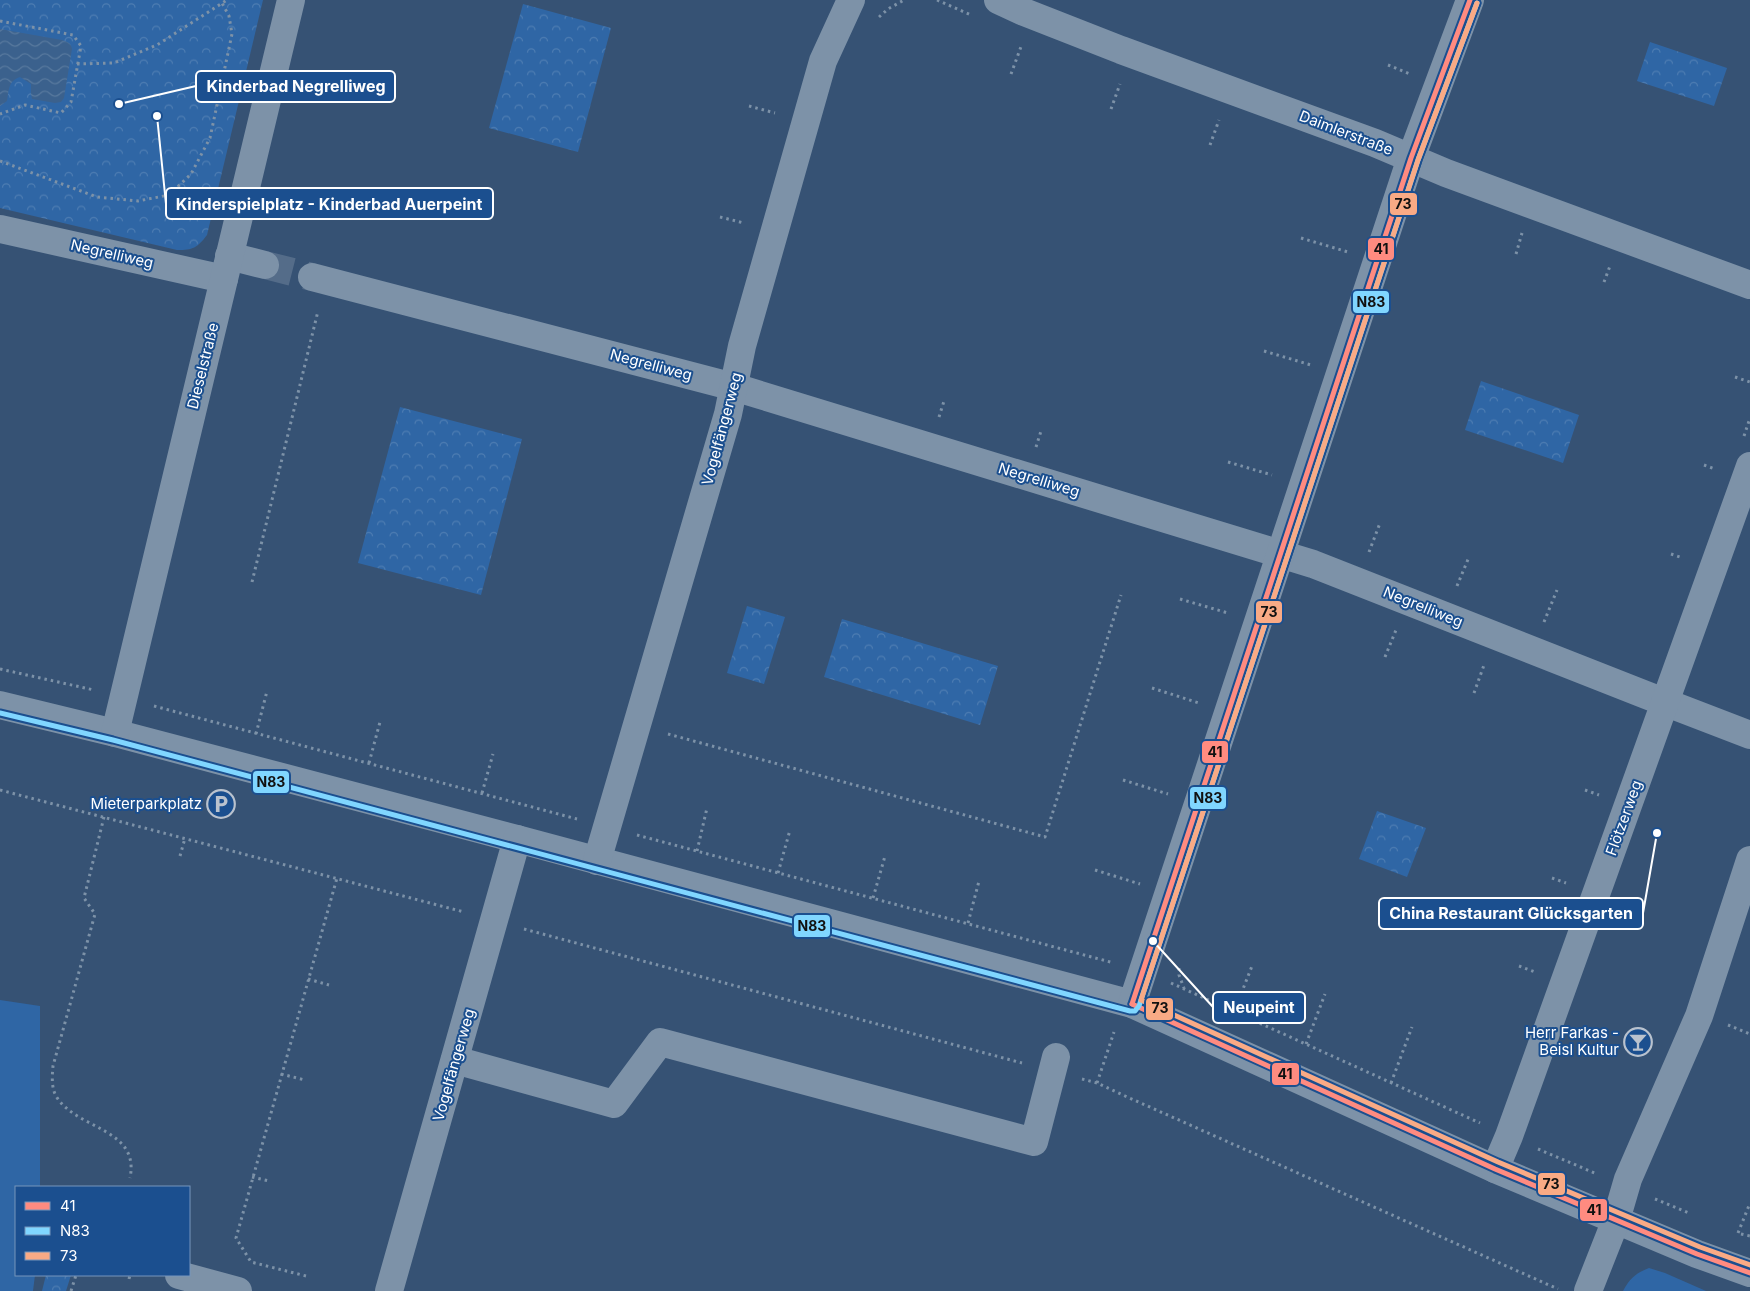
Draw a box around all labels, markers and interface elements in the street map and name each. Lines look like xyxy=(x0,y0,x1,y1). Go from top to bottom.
callout: Kinderbad Negrelliweg xyxy=(196,71,395,102)
text: Kinderbad Negrelliweg xyxy=(206,76,386,96)
street label: Daimlerstraße xyxy=(1297,106,1396,159)
callout: Kinderspielplatz - Kinderbad Auerpeint xyxy=(166,188,493,219)
line badge: 73 xyxy=(1389,192,1418,216)
text: Kinderspielplatz - Kinderbad Auerpeint xyxy=(176,194,482,214)
text: 73 xyxy=(1395,195,1411,212)
street label: Negrelliweg xyxy=(69,235,155,272)
line badge: 41 xyxy=(1367,237,1395,261)
text: 41 xyxy=(1374,240,1388,257)
line badge: N83 xyxy=(1352,290,1390,314)
text: N83 xyxy=(1357,293,1385,310)
street label: Dieselstraße xyxy=(183,321,222,411)
street label: Negrelliweg xyxy=(608,344,694,385)
street label: Vogelfängerweg xyxy=(697,370,746,488)
street label: Negrelliweg xyxy=(996,458,1082,501)
street label: Negrelliweg xyxy=(1381,582,1466,631)
line badge: 73 xyxy=(1255,600,1283,624)
text: 73 xyxy=(1261,603,1277,620)
line badge: 41 xyxy=(1201,740,1229,764)
text: 41 xyxy=(1208,743,1222,760)
line badge: N83 xyxy=(252,770,290,794)
text: N83 xyxy=(257,773,285,790)
street label: Flötzerweg xyxy=(1601,777,1646,858)
line badge: N83 xyxy=(1189,786,1227,810)
parking icon: Mieterparkplatz xyxy=(206,789,236,819)
text: N83 xyxy=(1194,789,1222,806)
place label: Mieterparkplatz xyxy=(90,794,202,813)
callout: China Restaurant Glücksgarten xyxy=(1379,898,1643,929)
text: China Restaurant Glücksgarten xyxy=(1389,903,1633,923)
line badge: N83 xyxy=(793,914,831,938)
text: N83 xyxy=(798,917,826,934)
callout: Neupeint xyxy=(1213,992,1305,1023)
line badge: 73 xyxy=(1145,997,1174,1021)
text: Neupeint xyxy=(1223,997,1295,1017)
text: 73 xyxy=(1152,999,1168,1016)
street label: Vogelfängerweg xyxy=(428,1006,479,1123)
place label: Herr Farkas - Beisl Kultur xyxy=(1525,1023,1619,1059)
bar icon: Herr Farkas - Beisl Kultur xyxy=(1623,1027,1653,1057)
line badge: 41 xyxy=(1271,1062,1300,1086)
text: 41 xyxy=(1278,1065,1292,1082)
line badge: 73 xyxy=(1537,1172,1566,1196)
text: 73 xyxy=(1543,1175,1559,1192)
legend xyxy=(15,1186,190,1276)
text: 41 xyxy=(60,1196,76,1215)
line badge: 41 xyxy=(1579,1198,1608,1222)
text: 41 xyxy=(1587,1201,1601,1218)
text: N83 xyxy=(60,1221,90,1240)
text: 73 xyxy=(60,1246,78,1265)

